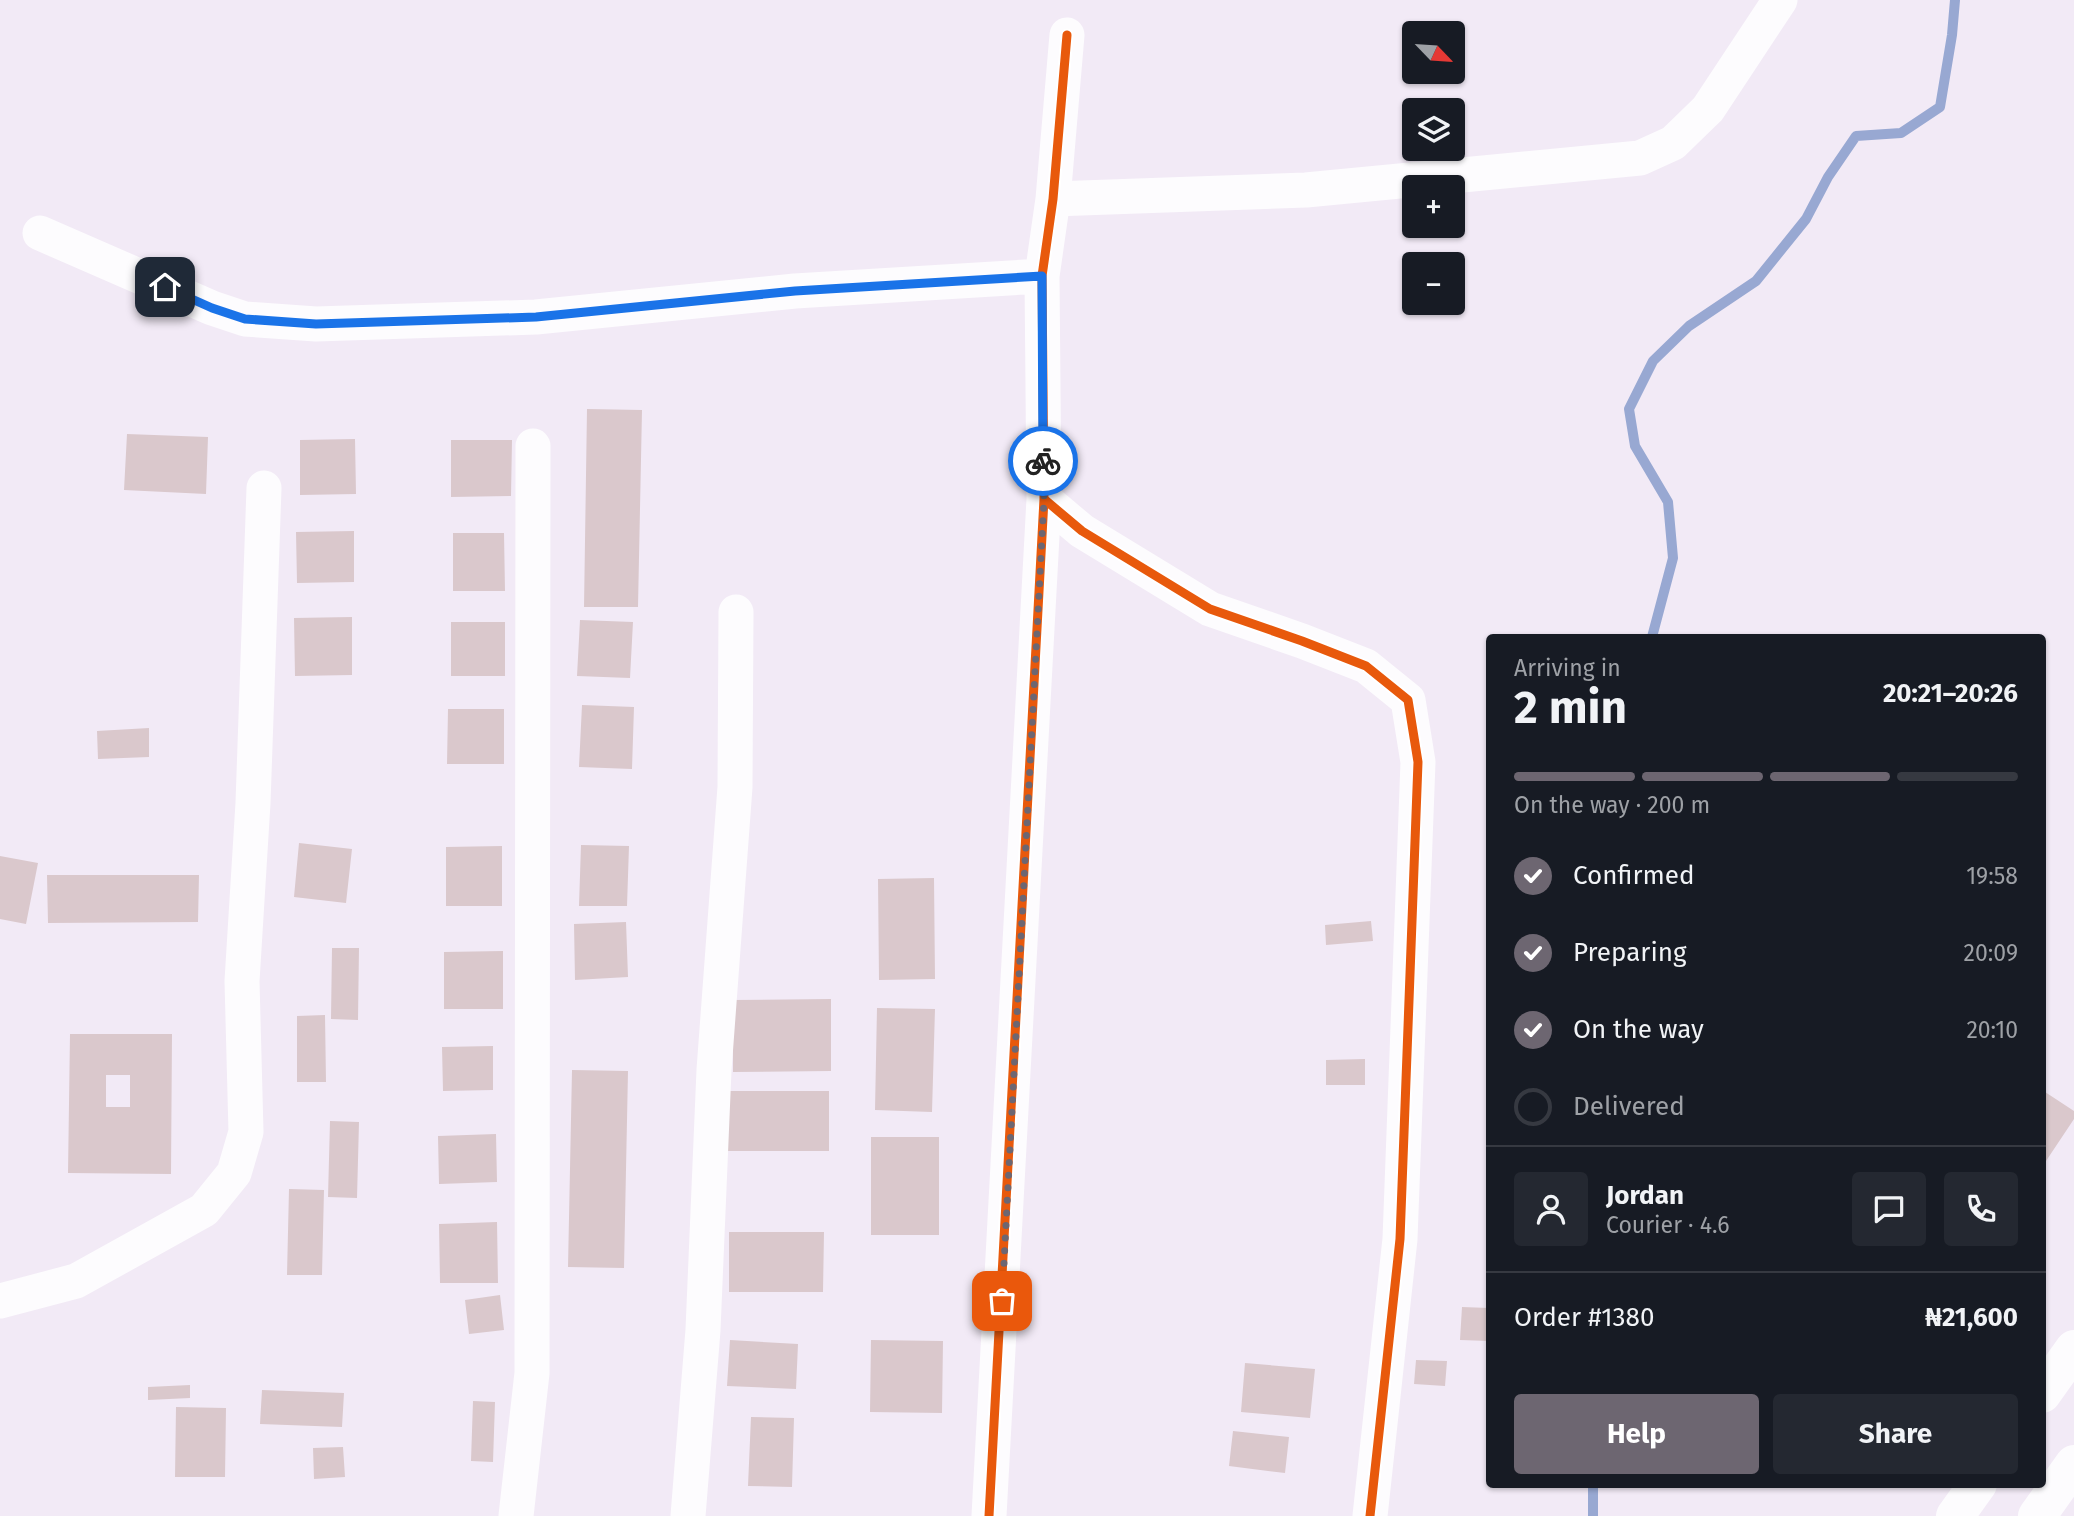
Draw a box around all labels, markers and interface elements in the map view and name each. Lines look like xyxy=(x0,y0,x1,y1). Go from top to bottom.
north arrow xyxy=(1402,21,1465,84)
map controls xyxy=(1402,21,1465,315)
button: layers xyxy=(1402,98,1465,161)
button: + xyxy=(1402,175,1465,238)
button: − xyxy=(1402,252,1465,315)
pin xyxy=(135,257,195,317)
icon: home xyxy=(146,268,184,306)
courier xyxy=(1008,426,1078,496)
icon: bike xyxy=(1024,442,1062,480)
text: Arriving in xyxy=(1514,654,1621,682)
text: 20:21–20:26 xyxy=(1883,678,2018,709)
text: 2 min xyxy=(1514,680,1627,735)
text: On the way · 200 m xyxy=(1514,791,1710,819)
icon: check xyxy=(1514,857,1552,895)
text: Confirmed xyxy=(1573,860,1694,891)
text: 19:58 xyxy=(1966,862,2018,890)
icon: check xyxy=(1514,934,1552,972)
text: Preparing xyxy=(1573,937,1686,968)
text: 20:09 xyxy=(1964,939,2018,967)
icon: check xyxy=(1514,1011,1552,1049)
text: On the way xyxy=(1573,1014,1704,1045)
text: 20:10 xyxy=(1966,1016,2018,1044)
text: Delivered xyxy=(1573,1091,1685,1122)
button: person xyxy=(1514,1172,1588,1246)
button: chat xyxy=(1852,1172,1926,1246)
button: phone xyxy=(1944,1172,2018,1246)
text: Jordan xyxy=(1606,1180,1684,1211)
text: Courier · 4.6 xyxy=(1606,1211,1730,1239)
pin xyxy=(972,1271,1032,1331)
icon: bag xyxy=(983,1282,1021,1320)
text: Order #1380 xyxy=(1514,1302,1654,1333)
text: ₦21,600 xyxy=(1925,1302,2018,1333)
button: Help xyxy=(1514,1394,1759,1474)
button: Share xyxy=(1773,1394,2018,1474)

